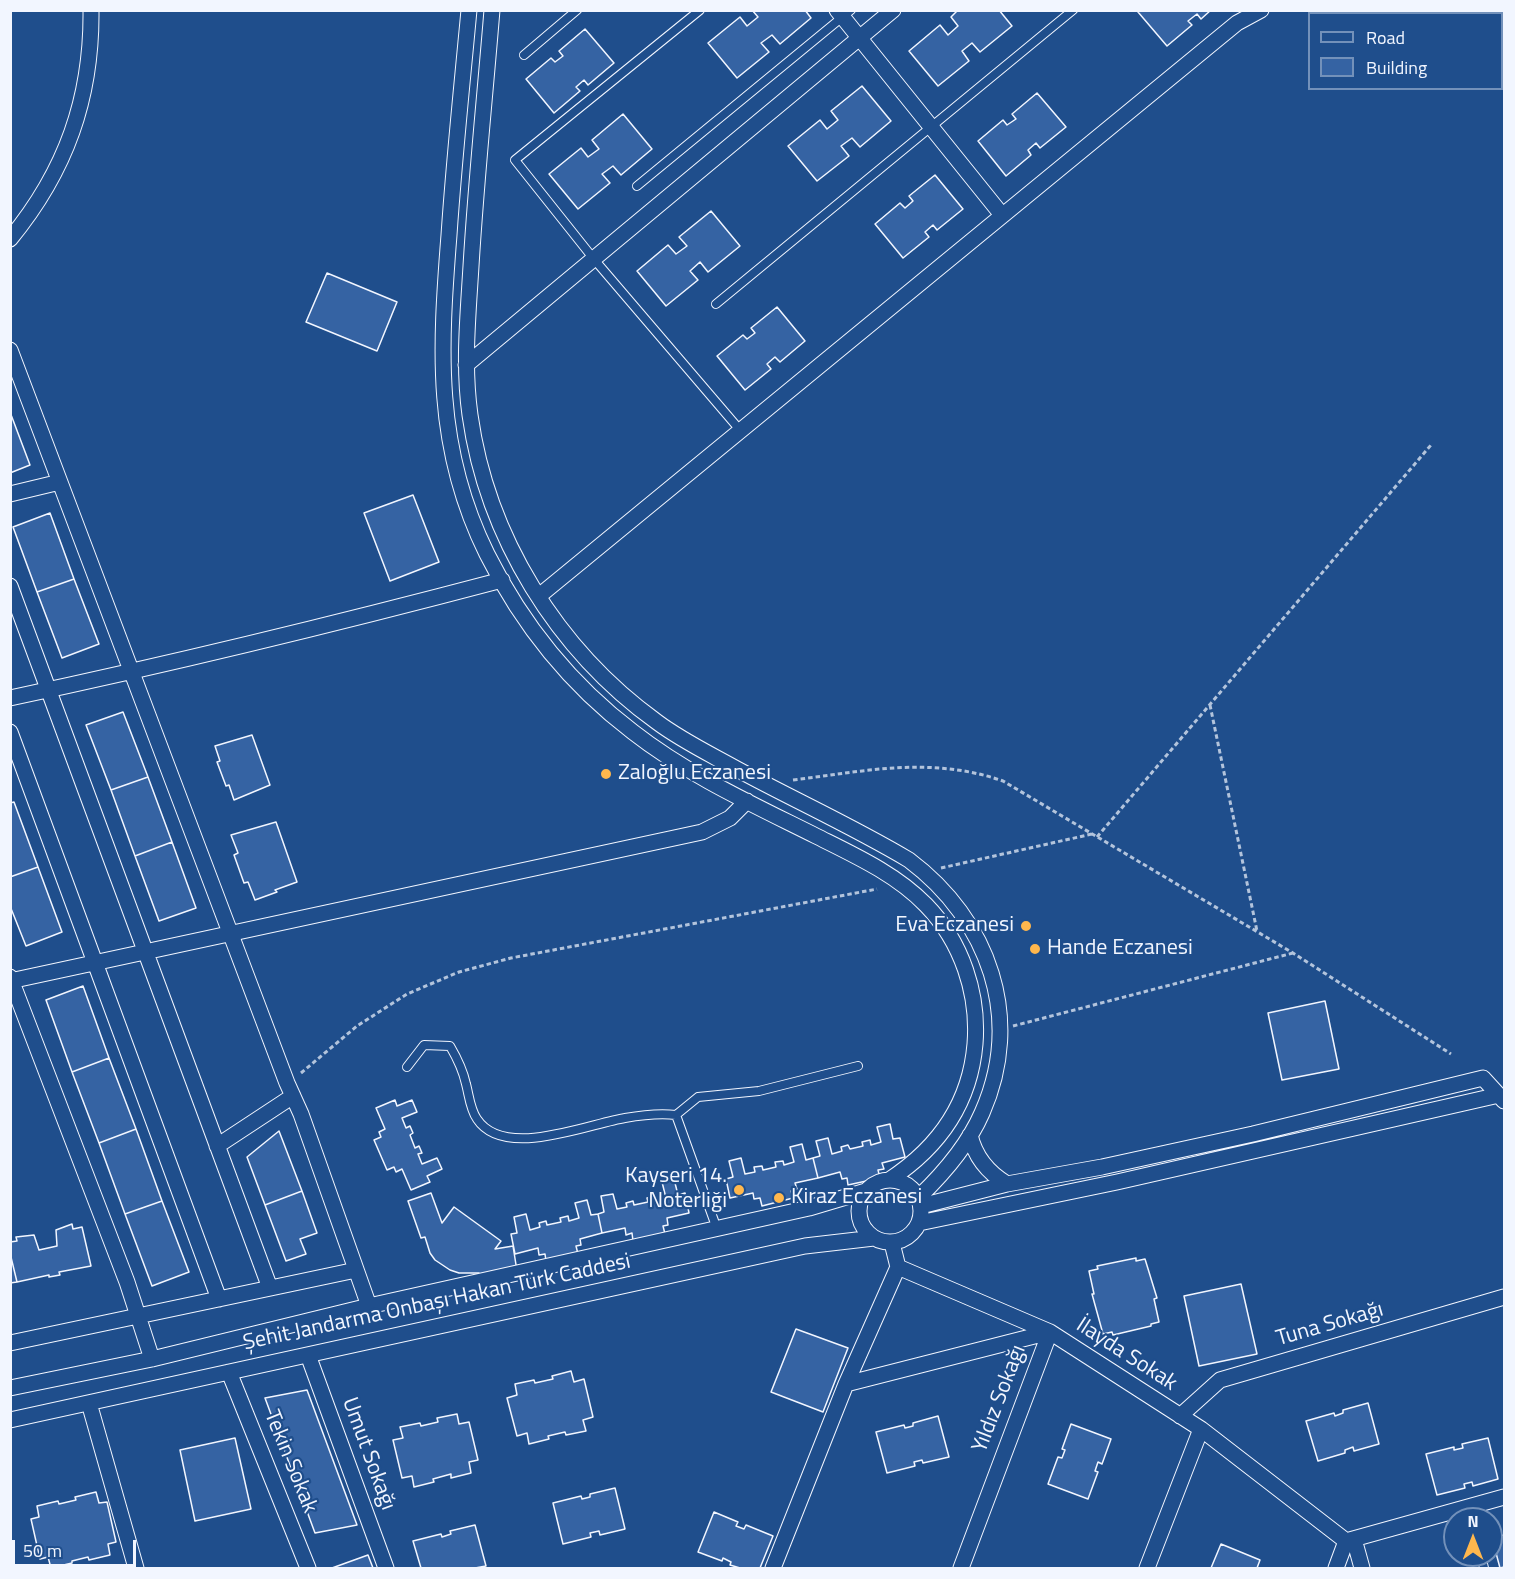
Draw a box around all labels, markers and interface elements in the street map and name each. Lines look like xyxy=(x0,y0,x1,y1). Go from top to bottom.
legend xyxy=(1308,12,1503,90)
text: Road xyxy=(1366,24,1405,51)
text: Building xyxy=(1366,54,1427,81)
place label: Zaloğlu Eczanesi xyxy=(618,761,771,787)
marker: Zaloğlu Eczanesi xyxy=(599,767,613,781)
place label: Eva Eczanesi xyxy=(895,913,1014,939)
marker: Eva Eczanesi xyxy=(1019,919,1033,933)
place label: Hande Eczanesi xyxy=(1047,936,1193,962)
marker: Hande Eczanesi xyxy=(1028,942,1042,956)
place label: Kayseri 14. Noterliği xyxy=(625,1164,727,1216)
marker: Kayseri 14. Noterliği xyxy=(732,1183,746,1197)
place label: Kiraz Eczanesi xyxy=(791,1185,922,1211)
marker: Kiraz Eczanesi xyxy=(772,1191,786,1205)
street label: Şehit Jandarma Onbaşı Hakan Türk Caddesi xyxy=(241,1249,633,1357)
street label: Tuna Sokağı xyxy=(1273,1297,1387,1353)
street label: İlayda Sokak xyxy=(1071,1313,1181,1397)
street label: Yıldız Sokağı xyxy=(967,1342,1033,1456)
street label: Umut Sokağı xyxy=(335,1394,401,1514)
street label: Tekin Sokak xyxy=(257,1407,323,1517)
north arrow xyxy=(1443,1507,1503,1567)
text: N xyxy=(1467,1509,1479,1533)
scale bar xyxy=(15,1528,140,1566)
text: 50 m xyxy=(23,1537,62,1564)

